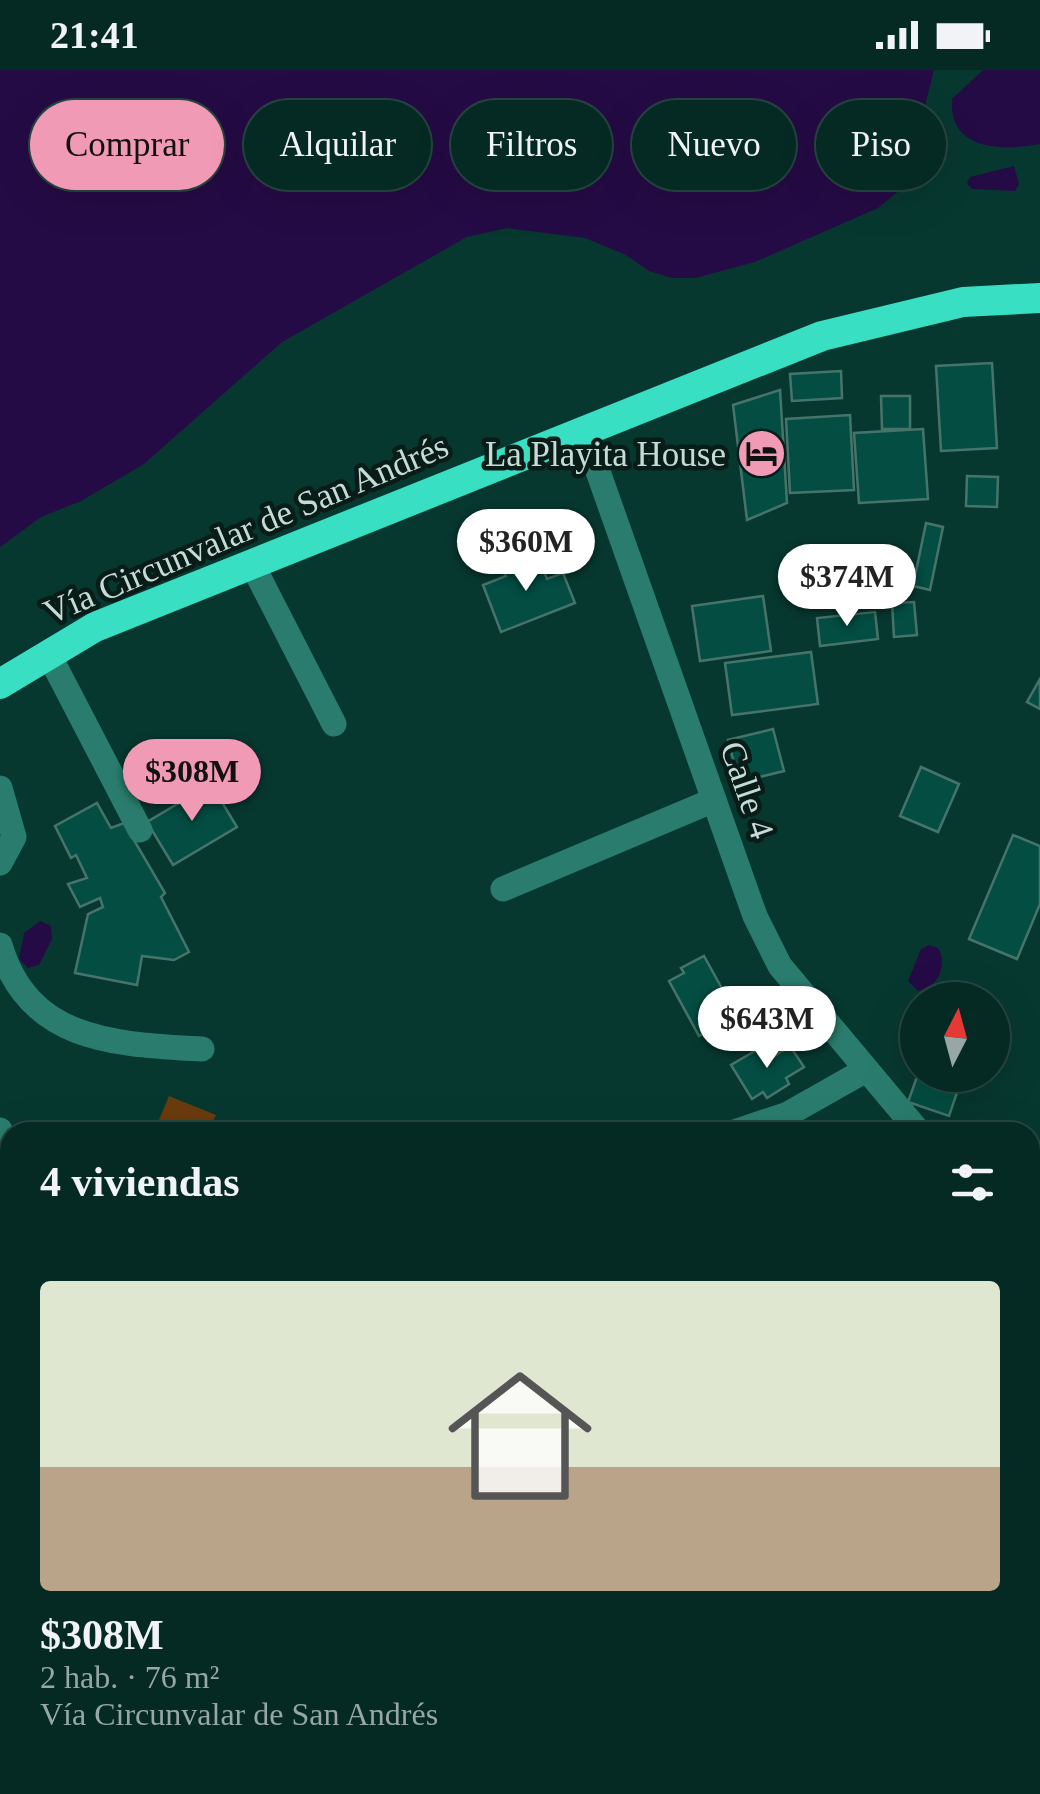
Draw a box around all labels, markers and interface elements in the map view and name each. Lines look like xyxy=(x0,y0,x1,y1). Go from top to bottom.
text: 21:41 xyxy=(50,14,139,56)
chip: Comprar xyxy=(30,100,224,190)
chip: Alquilar xyxy=(244,100,431,190)
chip: Filtros xyxy=(451,100,612,190)
chip: Nuevo xyxy=(632,100,796,190)
chip: Piso xyxy=(816,100,946,190)
street label: Vía Circunvalar de San Andrés xyxy=(38,426,454,632)
hotel icon: La Playita House xyxy=(735,428,787,480)
place label: La Playita House xyxy=(485,435,726,474)
pin: $360M xyxy=(456,509,596,594)
text: $360M xyxy=(479,523,573,559)
pin: $374M xyxy=(777,544,917,629)
text: $374M xyxy=(800,558,894,594)
street label: Calle 4 xyxy=(712,736,782,844)
pin: $308M xyxy=(122,739,262,824)
text: $308M xyxy=(145,753,239,789)
north arrow xyxy=(900,982,1010,1092)
map controls xyxy=(900,982,1010,1092)
pin: $643M xyxy=(697,986,837,1071)
text: $643M xyxy=(720,1000,814,1036)
icon: filters xyxy=(945,1155,1000,1210)
text: 4 viviendas xyxy=(40,1159,240,1205)
icon: home xyxy=(430,1346,610,1526)
text: $308M xyxy=(40,1612,164,1658)
text: 2 hab. · 76 m² xyxy=(40,1659,219,1695)
text: Vía Circunvalar de San Andrés xyxy=(40,1696,438,1732)

